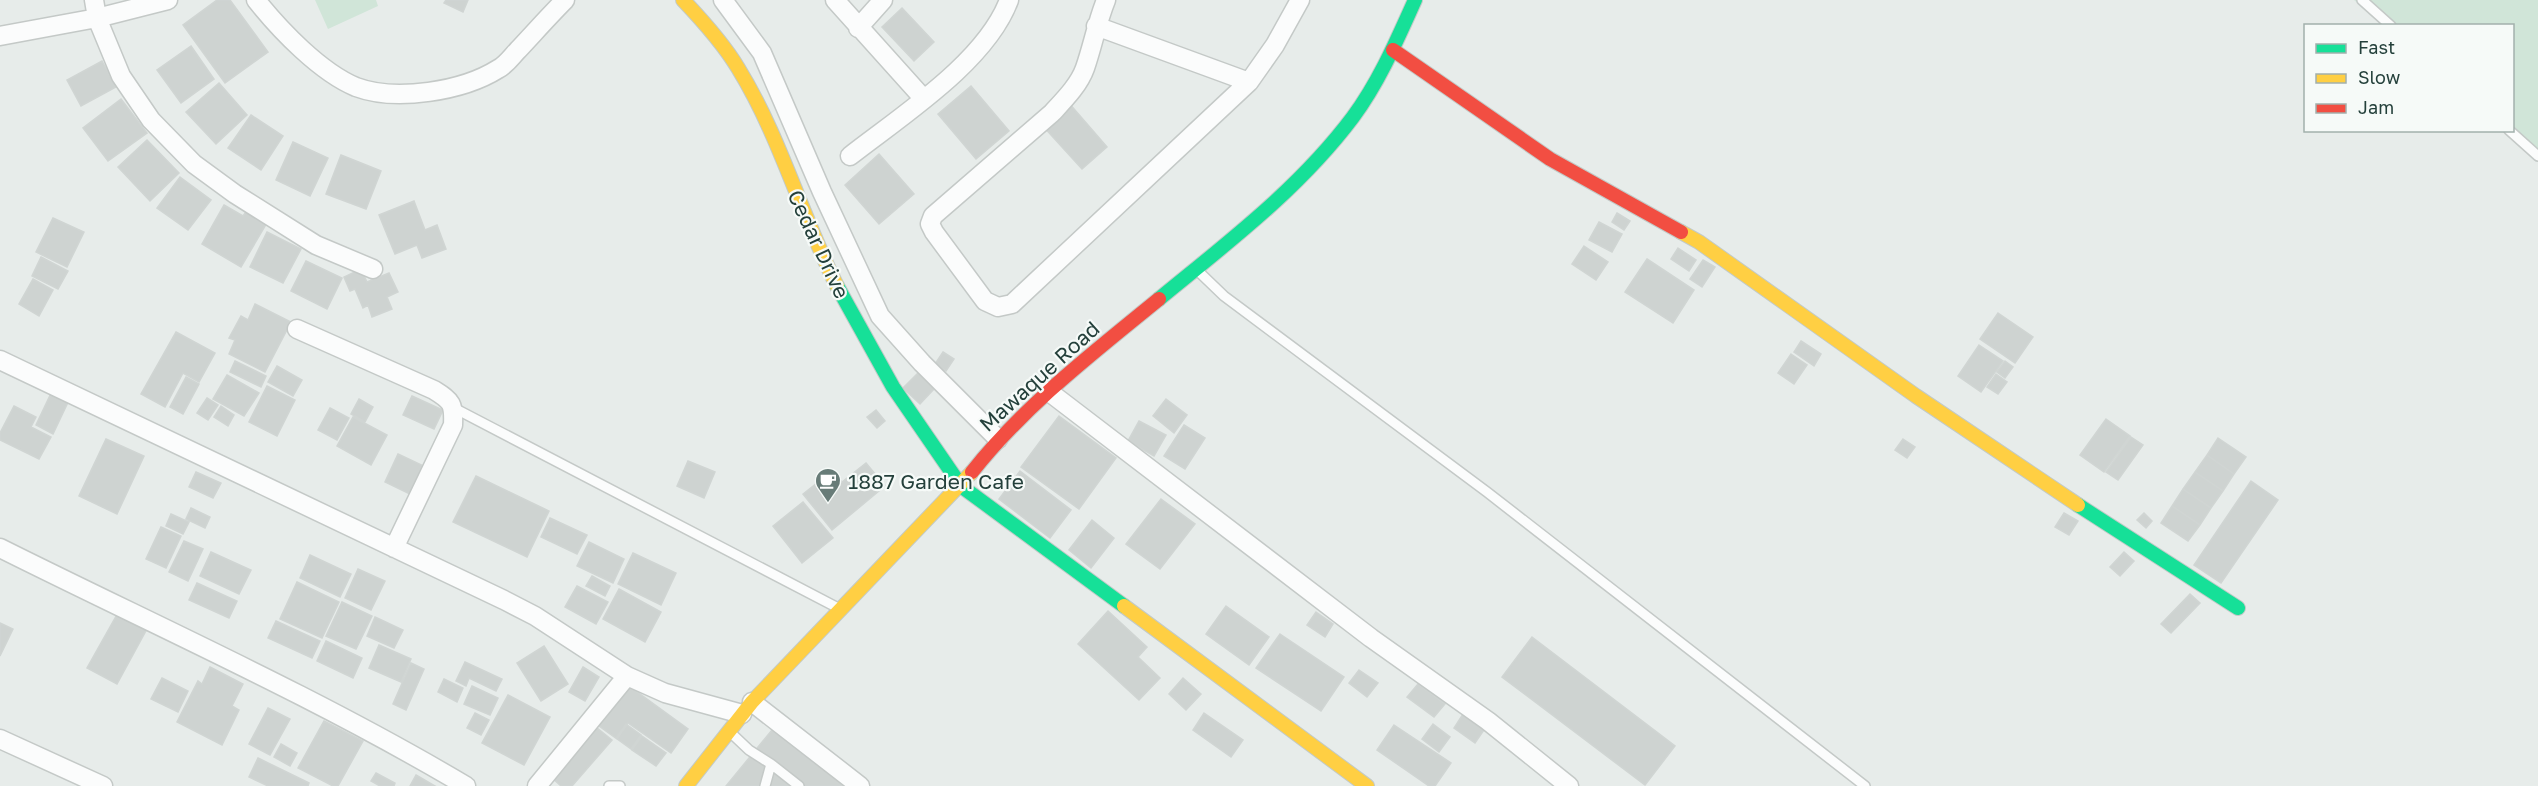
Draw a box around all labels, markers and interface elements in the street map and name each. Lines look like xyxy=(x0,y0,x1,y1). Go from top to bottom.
legend xyxy=(2304,24,2514,132)
text: Fast xyxy=(2358,36,2395,58)
text: Slow xyxy=(2358,66,2401,88)
text: Jam xyxy=(2358,96,2394,118)
street label: Cedar Drive xyxy=(783,186,855,302)
street label: Mawaque Road xyxy=(974,315,1104,437)
cafe icon: 1887 Garden Cafe xyxy=(813,466,843,504)
place label: 1887 Garden Cafe xyxy=(848,468,1024,494)

